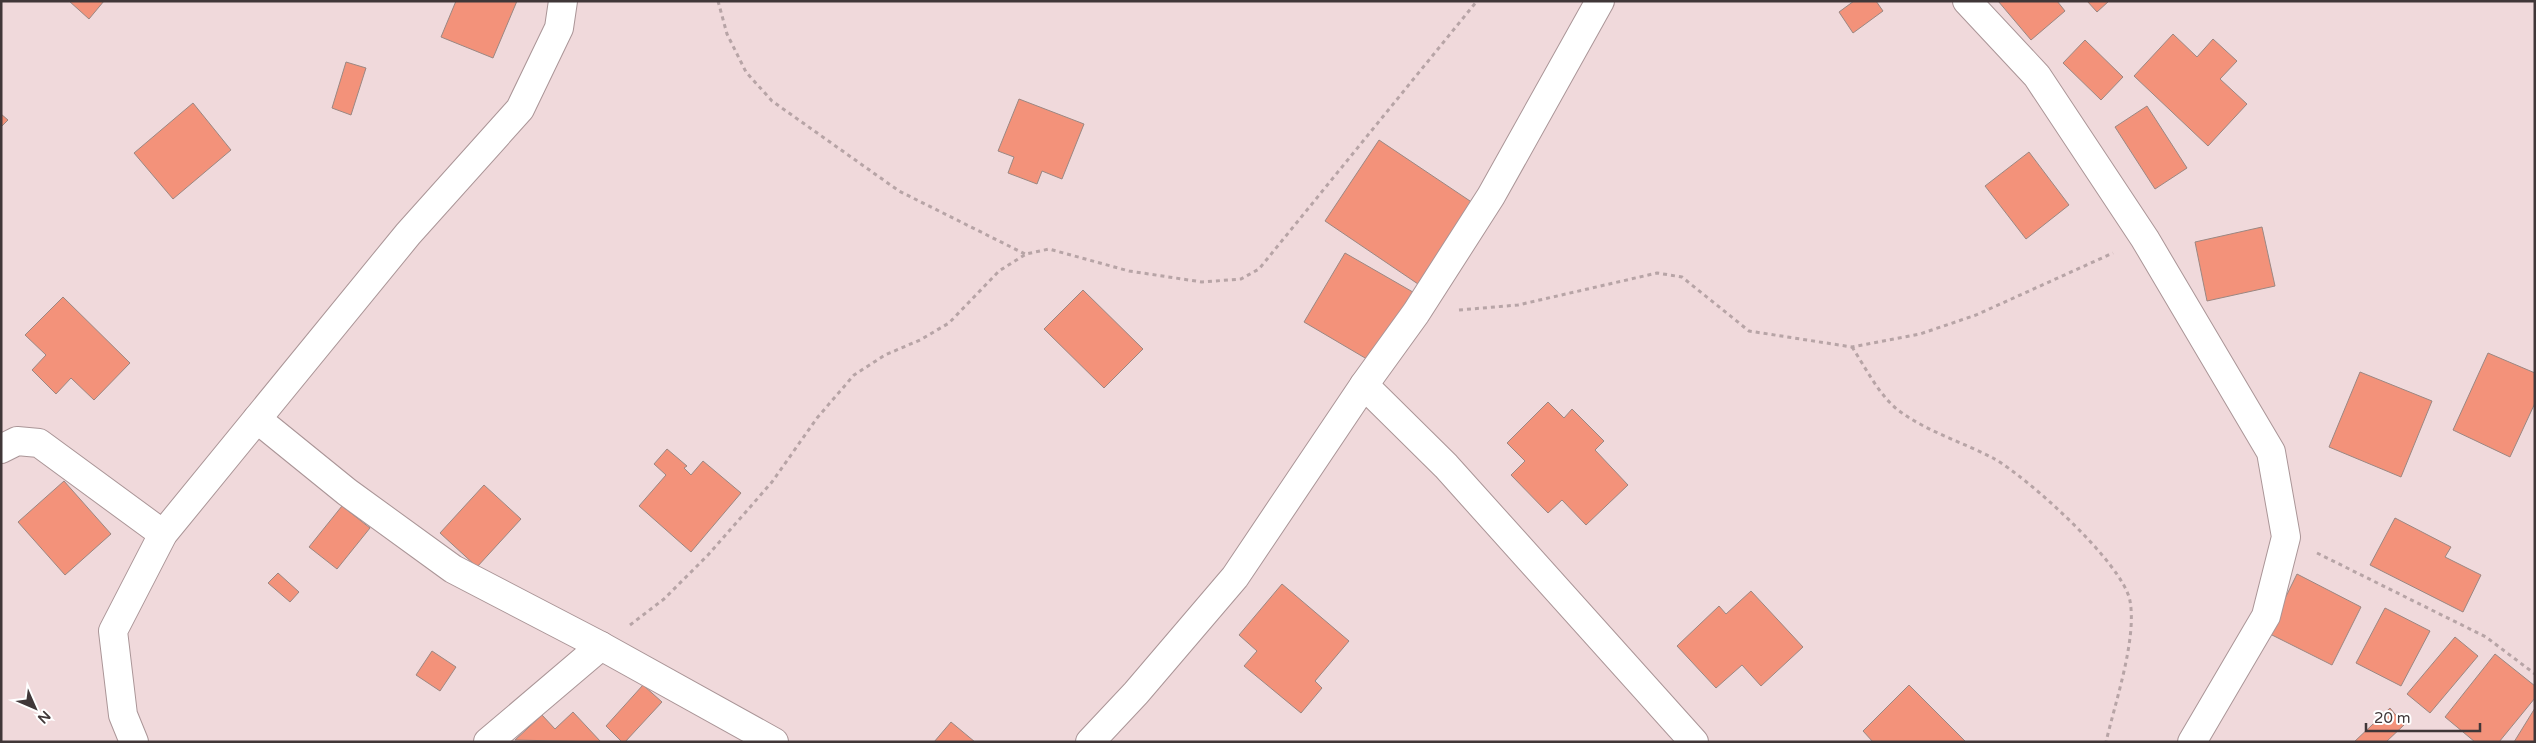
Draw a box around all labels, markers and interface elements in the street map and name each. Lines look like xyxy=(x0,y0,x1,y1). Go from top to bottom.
north arrow xyxy=(10,683,60,733)
scale bar xyxy=(2366,700,2480,732)
text: N xyxy=(34,707,54,727)
text: 20 m xyxy=(2374,709,2411,727)

